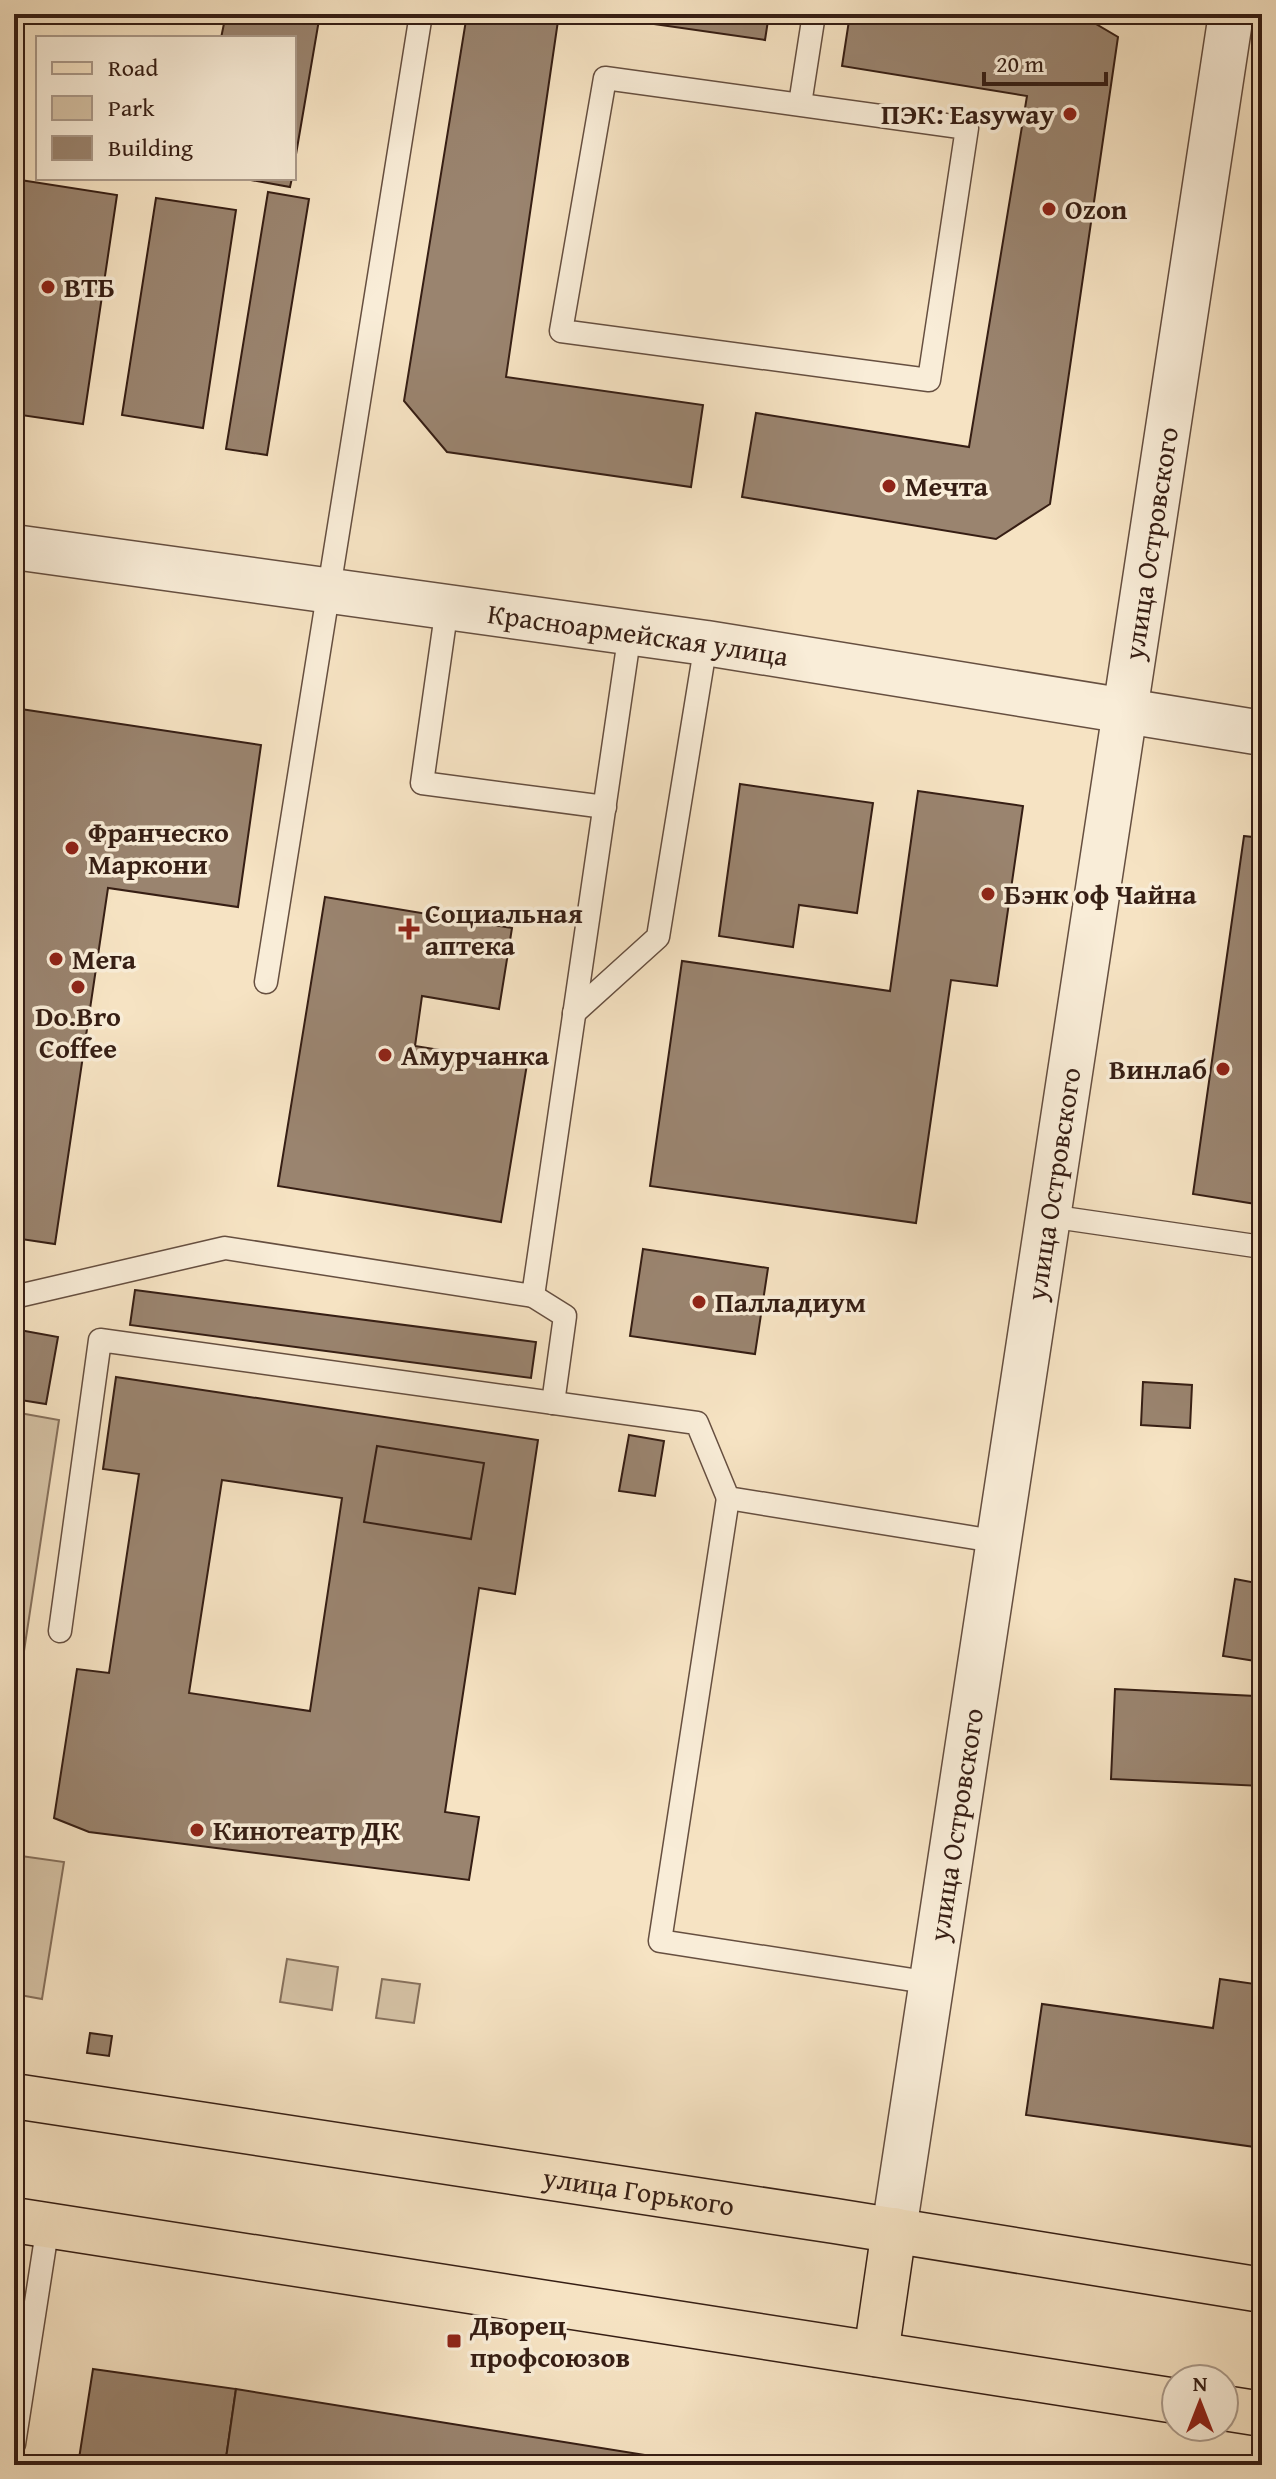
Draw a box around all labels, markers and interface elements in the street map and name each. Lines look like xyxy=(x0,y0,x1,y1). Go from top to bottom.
legend xyxy=(36,36,296,180)
scale bar xyxy=(984,36,1106,86)
text: 20 m xyxy=(996,46,1044,81)
text: Road xyxy=(108,50,158,85)
text: Park xyxy=(108,90,155,125)
place label: ПЭК: Easyway xyxy=(881,93,1055,134)
marker: ПЭК: Easyway xyxy=(1061,105,1079,123)
text: Building xyxy=(108,130,193,165)
place label: Ozon xyxy=(1065,188,1128,229)
marker: Ozon xyxy=(1040,200,1058,218)
place label: ВТБ xyxy=(64,266,115,307)
marker: ВТБ xyxy=(39,278,57,296)
street label: улица Островского xyxy=(1112,424,1188,664)
place label: Мечта xyxy=(905,465,989,506)
marker: Мечта xyxy=(880,477,898,495)
street label: Красноармейская улица xyxy=(485,592,792,676)
place label: Франческо Маркони xyxy=(88,811,229,884)
marker: Франческо Маркони xyxy=(63,839,81,857)
place label: Бэнк оф Чайна xyxy=(1004,873,1197,914)
marker: Бэнк оф Чайна xyxy=(979,885,997,903)
place label: Социальная аптека xyxy=(425,892,583,965)
marker: Социальная аптека xyxy=(400,920,418,938)
place label: Мега xyxy=(72,938,137,979)
marker: Мега xyxy=(47,950,65,968)
marker: Do.Bro Coffee xyxy=(69,978,87,996)
place label: Do.Bro Coffee xyxy=(35,995,121,1068)
place label: Амурчанка xyxy=(401,1034,550,1075)
marker: Амурчанка xyxy=(376,1046,394,1064)
place label: Винлаб xyxy=(1109,1048,1207,1089)
marker: Винлаб xyxy=(1214,1060,1232,1078)
street label: улица Островского xyxy=(1014,1065,1091,1304)
place label: Палладиум xyxy=(715,1281,866,1322)
marker: Палладиум xyxy=(690,1293,708,1311)
street label: улица Островского xyxy=(917,1705,993,1945)
place label: Кинотеатр ДК xyxy=(213,1809,400,1850)
marker: Кинотеатр ДК xyxy=(188,1821,206,1839)
street label: улица Горького xyxy=(539,2156,737,2225)
place label: Дворец профсоюзов xyxy=(469,2304,630,2377)
marker: Дворец профсоюзов xyxy=(445,2332,463,2350)
north arrow xyxy=(1160,2363,1240,2443)
text: N xyxy=(1193,2367,1208,2399)

